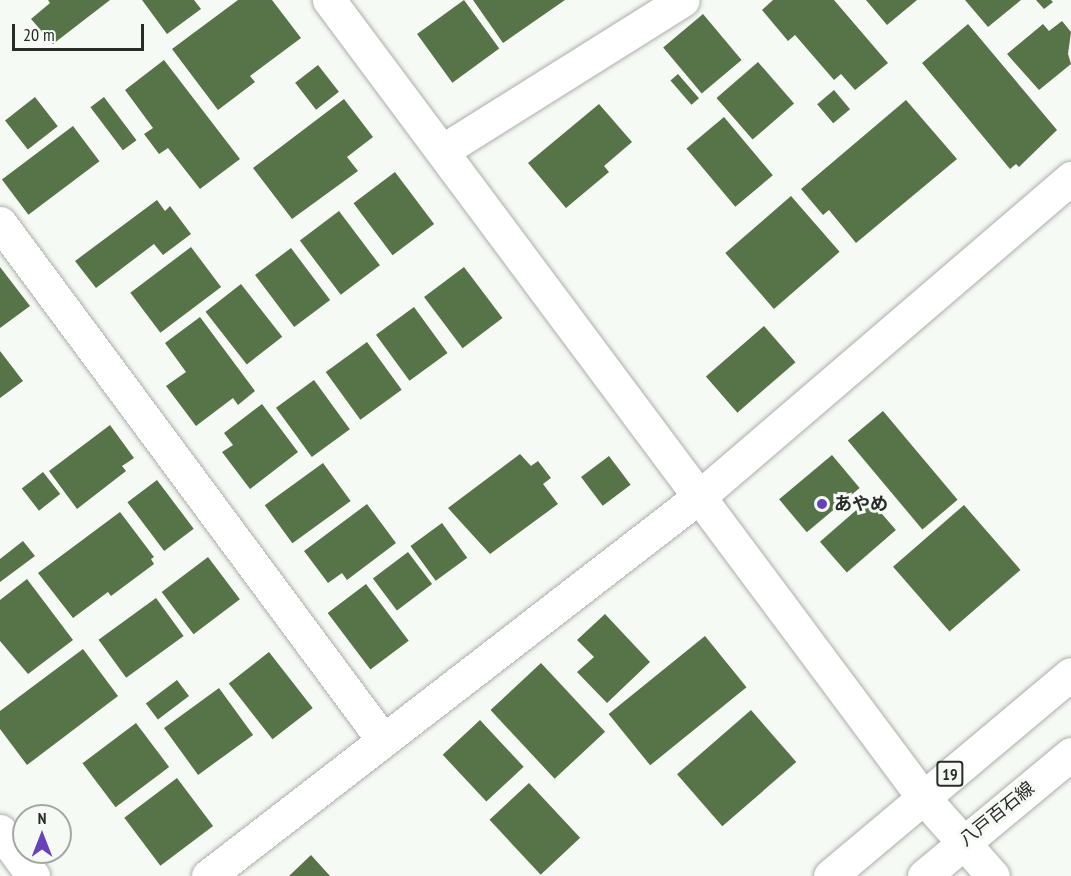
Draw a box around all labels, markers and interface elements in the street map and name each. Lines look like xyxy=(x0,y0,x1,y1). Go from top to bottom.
scale bar xyxy=(15,12,147,50)
text: 20 m xyxy=(23,23,55,46)
place label: あやめ xyxy=(834,493,888,515)
marker: あやめ xyxy=(815,497,829,511)
road number: 19 xyxy=(935,761,965,787)
street label: 八戸百石線 xyxy=(955,777,1039,851)
north arrow xyxy=(12,804,72,864)
text: N xyxy=(38,808,46,828)

